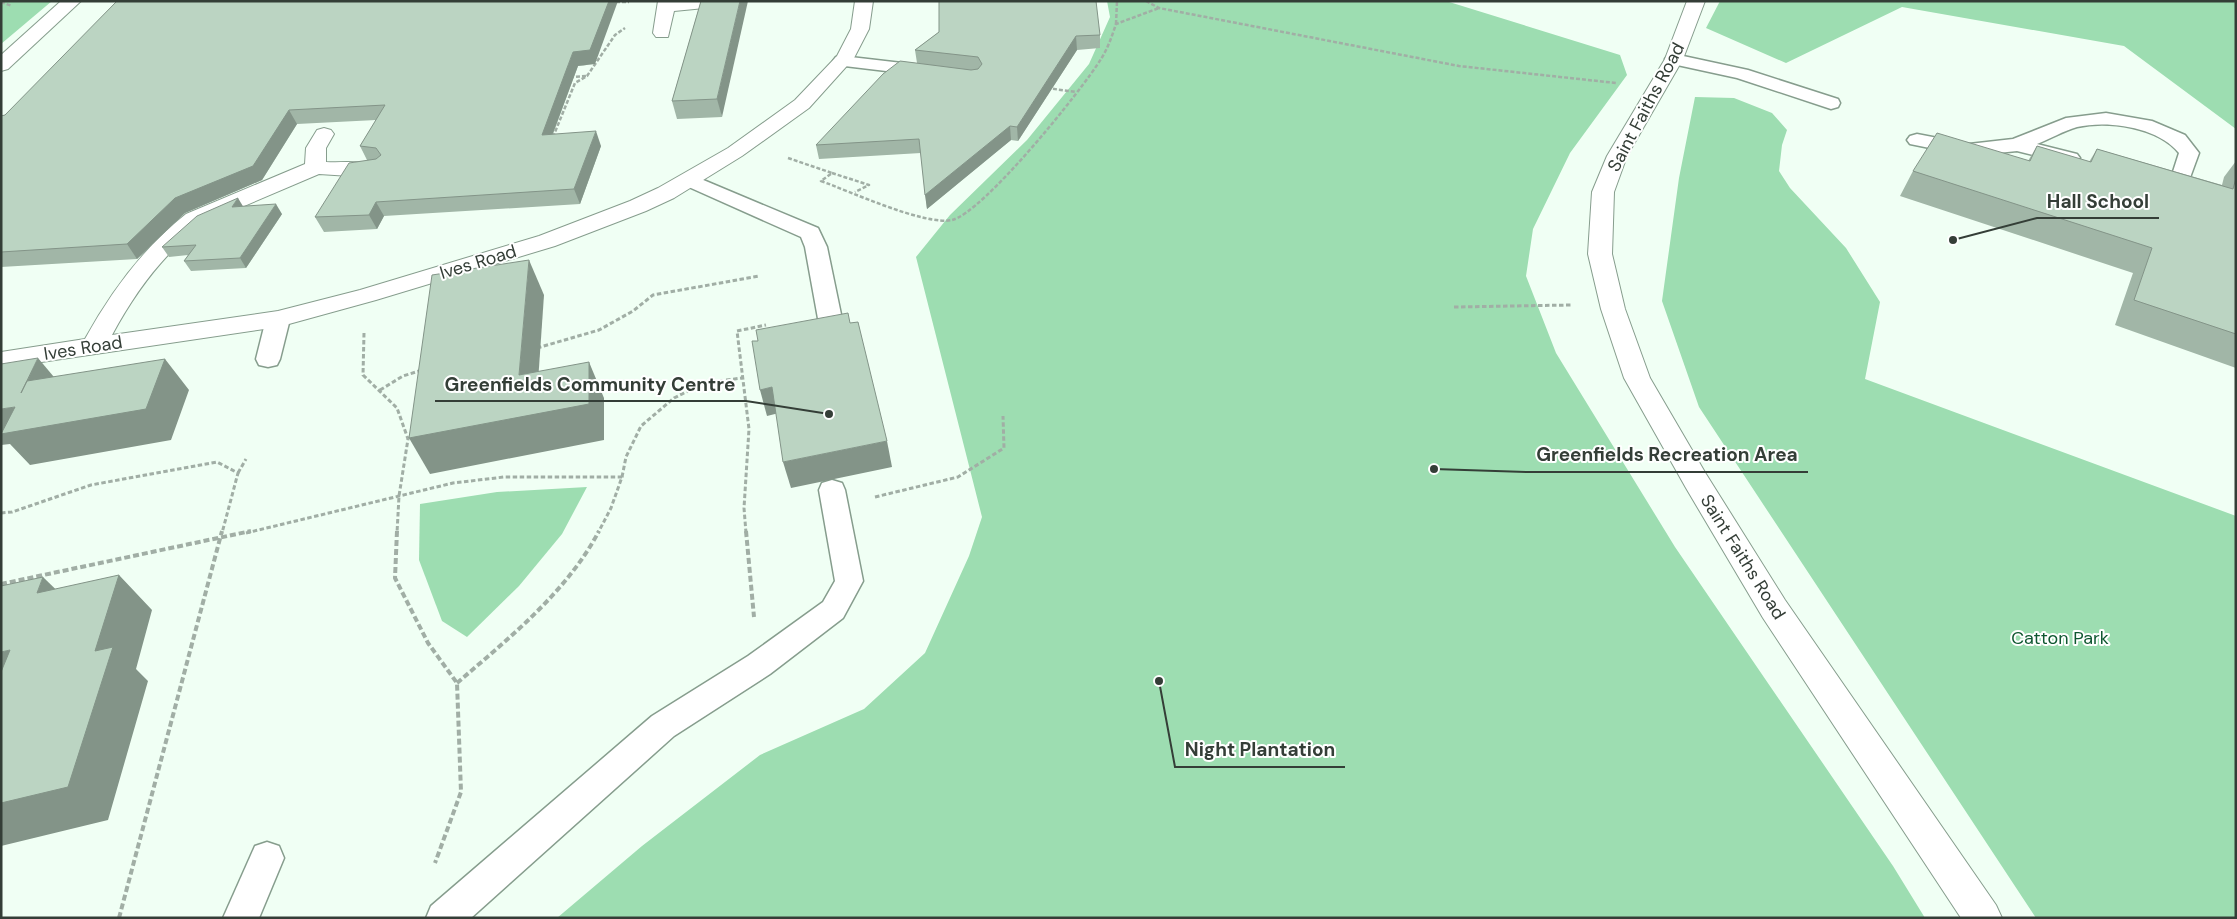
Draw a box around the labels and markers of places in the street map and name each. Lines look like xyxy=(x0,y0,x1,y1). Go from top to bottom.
callout: Hall School xyxy=(2037,184,2159,218)
callout: Greenfields Community Centre xyxy=(435,367,746,401)
callout: Greenfields Recreation Area xyxy=(1526,438,1808,472)
callout: Night Plantation xyxy=(1175,733,1345,767)

